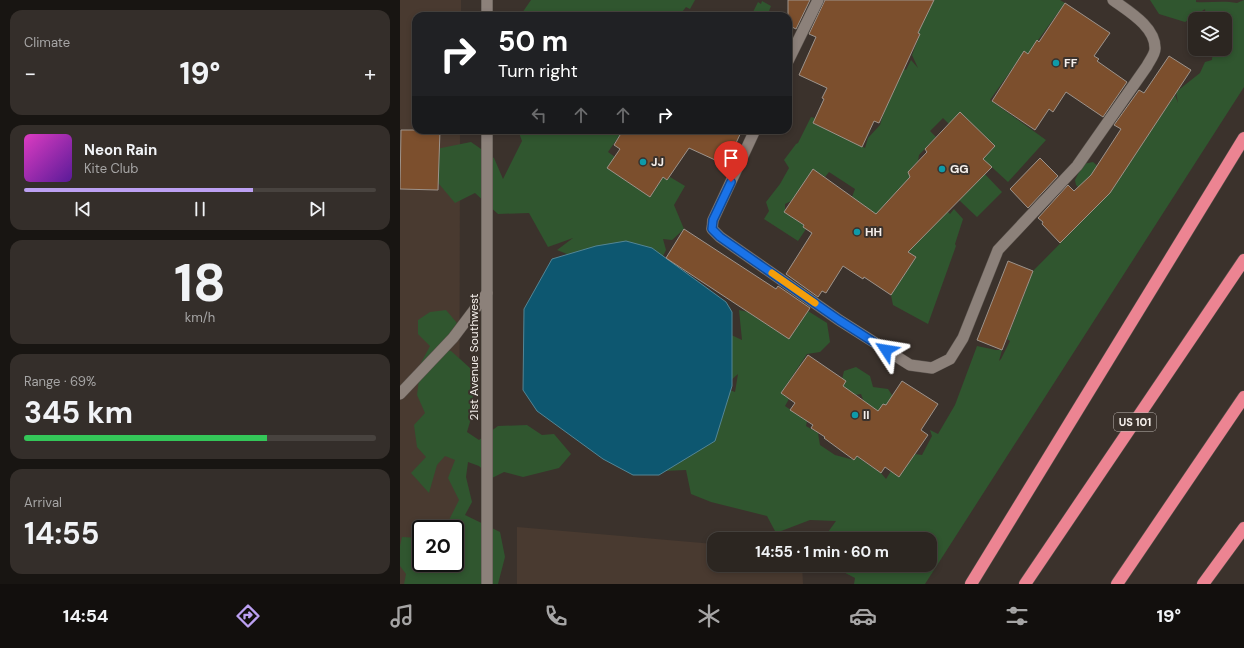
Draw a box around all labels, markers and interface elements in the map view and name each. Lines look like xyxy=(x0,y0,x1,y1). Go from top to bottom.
map controls xyxy=(1188,12,1232,56)
button: layers xyxy=(1188,12,1232,56)
text: 50 m xyxy=(498,23,568,60)
icon: right xyxy=(432,28,484,80)
text: Climate xyxy=(24,34,70,51)
text: 19° xyxy=(180,54,220,93)
place label: FF xyxy=(1064,55,1078,71)
marker: FF xyxy=(1051,58,1061,68)
text: − xyxy=(24,59,36,88)
text: + xyxy=(364,59,376,88)
text: Turn right xyxy=(498,59,578,83)
icon: left xyxy=(528,104,550,126)
icon: ahead xyxy=(570,104,592,126)
icon: ahead xyxy=(612,104,634,126)
icon: right xyxy=(654,104,676,126)
text: Neon Rain xyxy=(84,140,157,160)
pin xyxy=(714,141,748,182)
icon: arrive xyxy=(720,147,742,169)
place label: JJ xyxy=(651,154,664,170)
marker: JJ xyxy=(638,157,648,167)
text: Kite Club xyxy=(84,160,138,177)
place label: GG xyxy=(950,161,969,177)
marker: GG xyxy=(937,164,947,174)
icon: previous xyxy=(72,198,94,220)
icon: pause xyxy=(189,198,211,220)
icon: next xyxy=(306,198,328,220)
place label: HH xyxy=(865,224,882,240)
marker: HH xyxy=(852,227,862,237)
text: 18 xyxy=(174,249,226,317)
street label: 21st Avenue Southwest xyxy=(466,293,482,421)
text: km/h xyxy=(185,309,215,326)
position arrow xyxy=(865,329,907,371)
text: Range · 69% xyxy=(24,373,96,390)
text: 345 km xyxy=(24,393,133,432)
place label: II xyxy=(863,407,870,423)
marker: II xyxy=(850,410,860,420)
road number: US 101 xyxy=(1114,413,1156,431)
text: Arrival xyxy=(24,494,62,511)
text: 14:55 xyxy=(24,514,99,553)
speed limit sign: 20 xyxy=(412,520,464,572)
text: 14:55 · 1 min · 60 m xyxy=(755,542,889,562)
icon: directions xyxy=(234,602,262,630)
icon: music xyxy=(388,602,416,630)
icon: phone xyxy=(542,602,570,630)
icon: climate xyxy=(695,602,723,630)
icon: car xyxy=(849,602,877,630)
icon: filters xyxy=(1003,602,1031,630)
text: 14:54 xyxy=(63,604,109,628)
text: 19° xyxy=(1157,604,1181,628)

